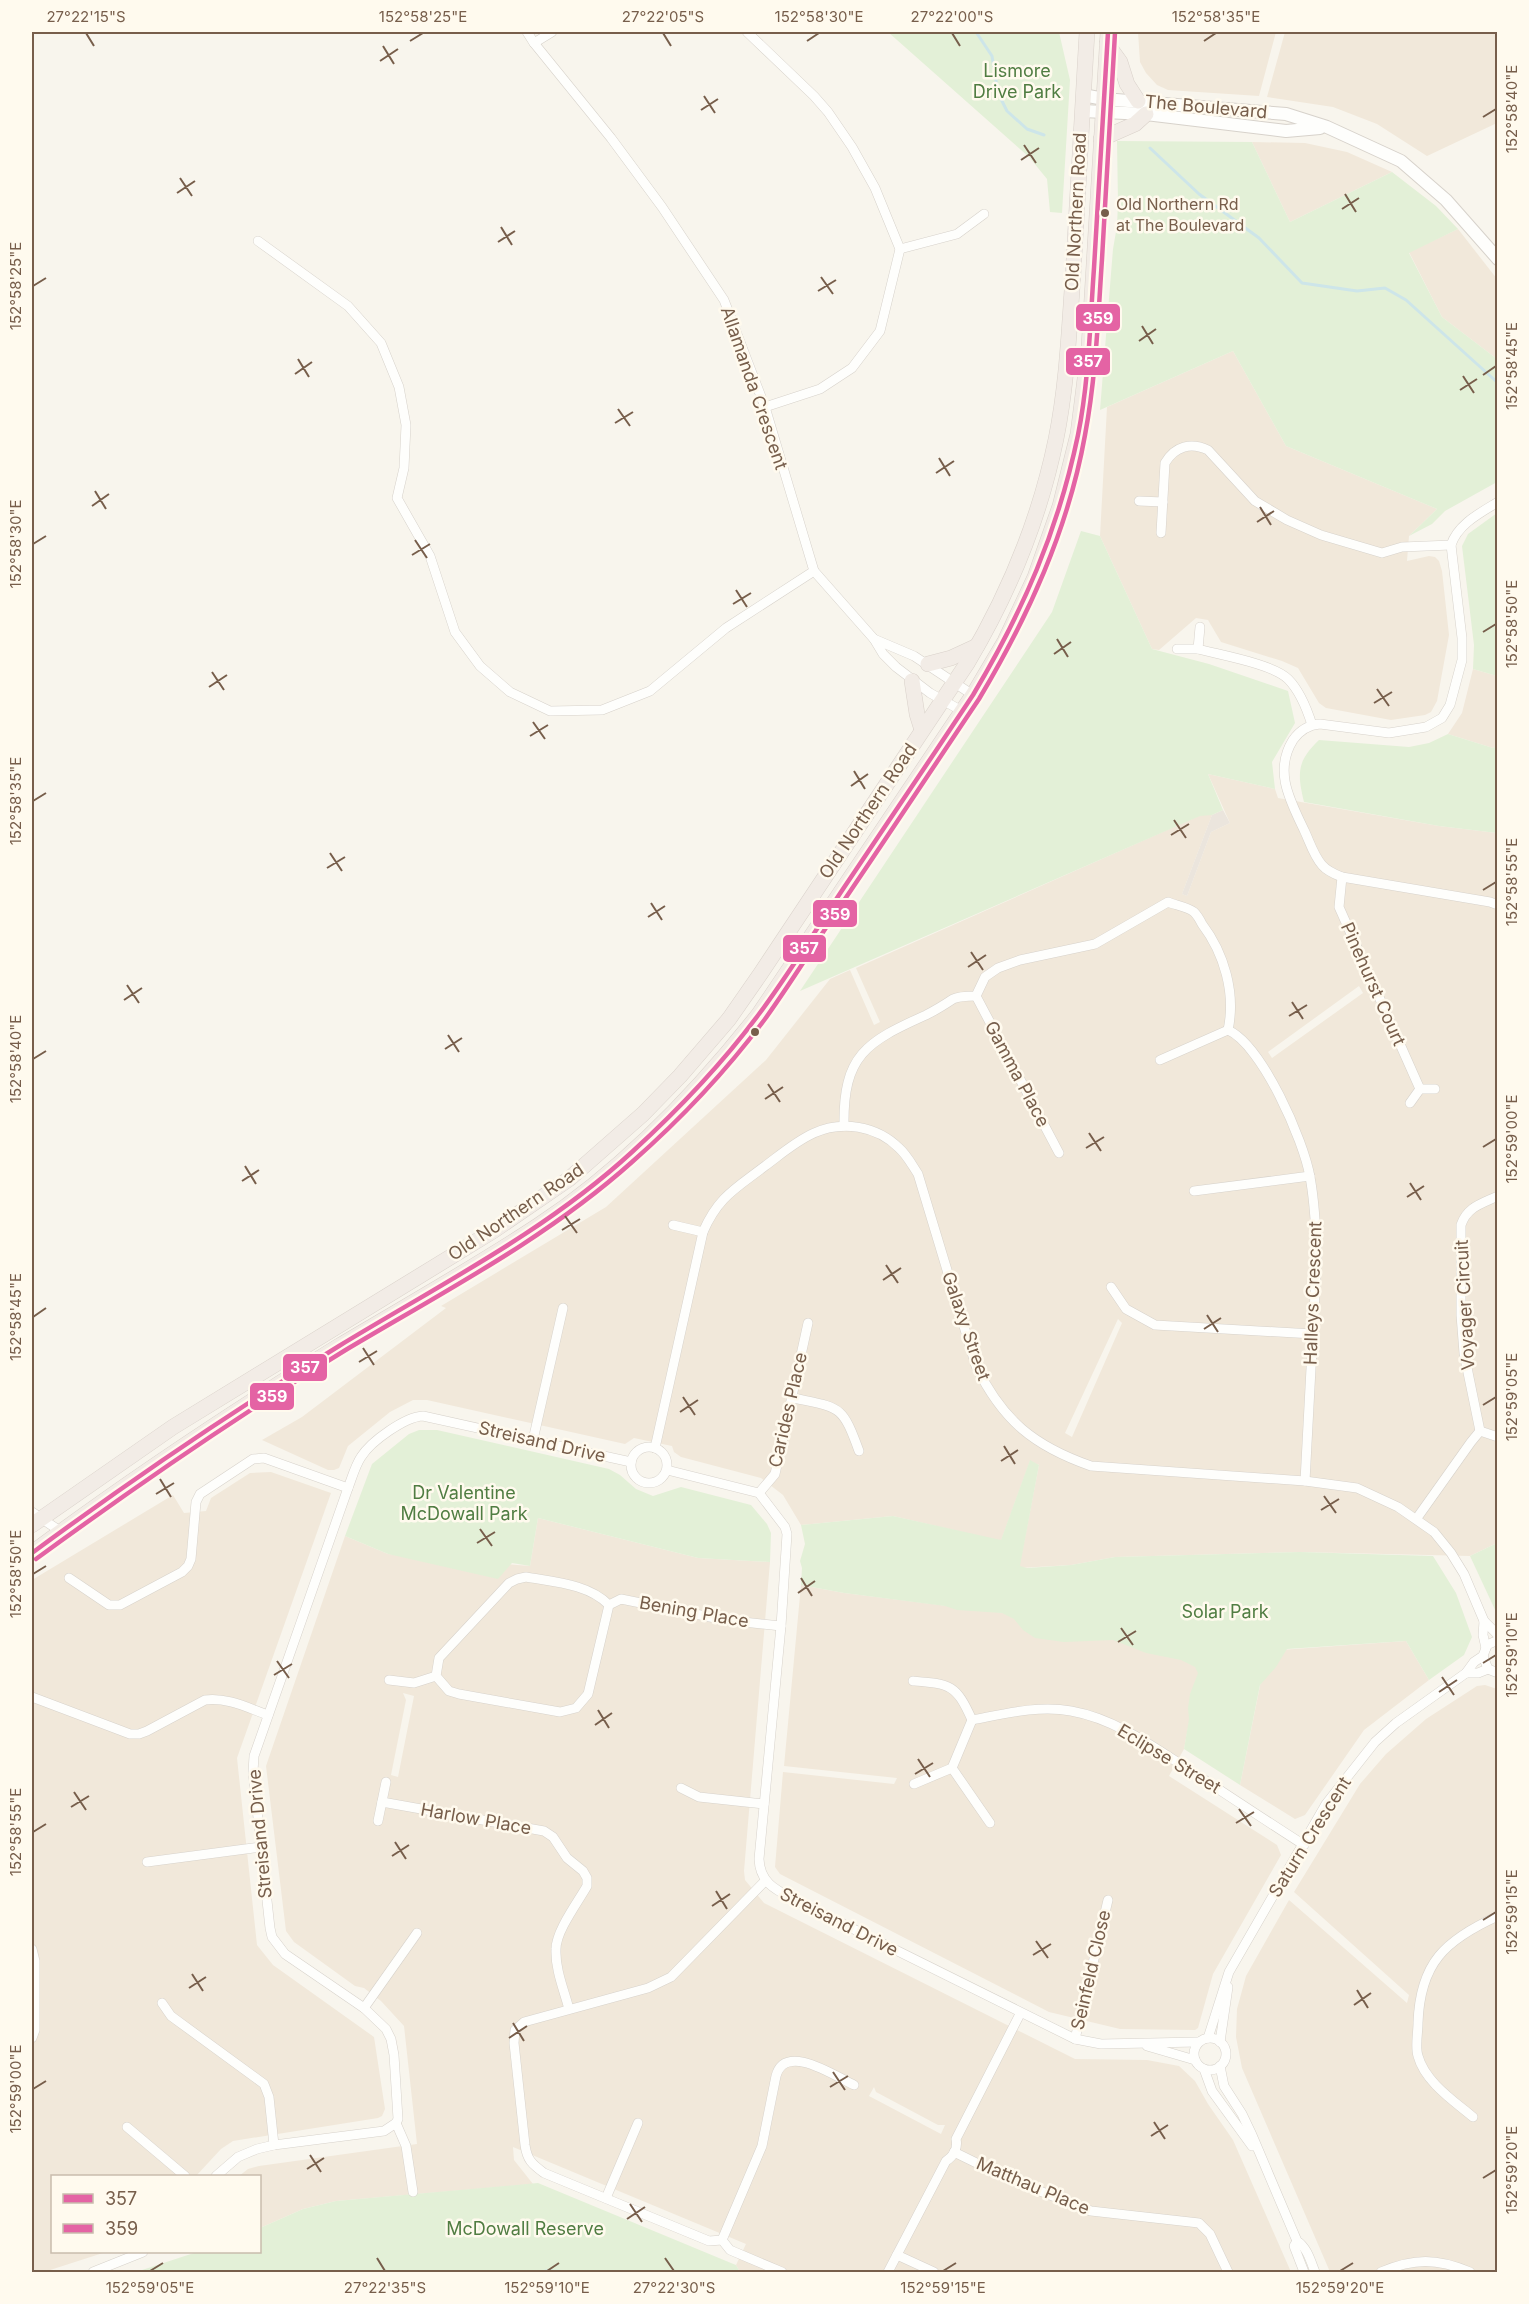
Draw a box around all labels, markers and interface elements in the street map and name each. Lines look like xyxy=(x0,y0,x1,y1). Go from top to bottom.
text: 27°22'15"S xyxy=(46,7,126,26)
text: 152°58'25"E xyxy=(379,7,467,26)
text: 27°22'05"S xyxy=(622,7,704,26)
text: 152°58'30"E xyxy=(775,7,863,26)
text: 27°22'00"S xyxy=(911,7,993,26)
text: 152°58'35"E xyxy=(1172,7,1260,26)
park label: Lismore Drive Park xyxy=(973,60,1061,102)
text: 152°58'40"E xyxy=(1502,65,1521,153)
street label: The Boulevard xyxy=(1144,91,1268,122)
street label: Old Northern Road xyxy=(1061,132,1090,292)
place label: Old Northern Rd at The Boulevard xyxy=(1116,194,1244,235)
marker: Old Northern Rd at The Boulevard xyxy=(1099,207,1111,219)
text: 152°58'25"E xyxy=(6,242,25,330)
line badge: 359 xyxy=(1075,303,1121,332)
street label: Allamanda Crescent xyxy=(717,304,792,472)
text: 359 xyxy=(1083,308,1113,328)
text: 152°58'45"E xyxy=(1502,322,1521,410)
line badge: 357 xyxy=(1065,347,1111,376)
text: 357 xyxy=(1073,351,1103,371)
text: 152°58'30"E xyxy=(6,500,25,588)
text: 152°58'50"E xyxy=(1502,580,1521,668)
street label: Old Northern Road xyxy=(814,739,921,882)
text: 152°58'35"E xyxy=(6,757,25,845)
text: 152°58'55"E xyxy=(1502,838,1521,926)
line badge: 359 xyxy=(812,899,858,928)
text: 359 xyxy=(820,904,850,924)
street label: Pinehurst Court xyxy=(1337,919,1410,1049)
line badge: 357 xyxy=(782,934,827,963)
text: 357 xyxy=(789,938,819,958)
text: 152°58'40"E xyxy=(6,1015,25,1103)
street label: Gamma Place xyxy=(981,1017,1054,1130)
unlabelled marker xyxy=(749,1026,761,1038)
text: 152°59'00"E xyxy=(1502,1094,1521,1184)
street label: Old Northern Road xyxy=(444,1158,587,1265)
street label: Halleys Crescent xyxy=(1299,1221,1326,1365)
street label: Voyager Circuit xyxy=(1451,1239,1478,1371)
street label: Galaxy Street xyxy=(938,1269,995,1383)
text: 152°58'45"E xyxy=(6,1273,25,1361)
street label: Carides Place xyxy=(764,1350,811,1469)
line badge: 357 xyxy=(282,1353,328,1382)
text: 152°59'05"E xyxy=(1502,1353,1521,1441)
text: 357 xyxy=(290,1357,320,1377)
line badge: 359 xyxy=(249,1382,295,1411)
text: 359 xyxy=(257,1386,287,1406)
street label: Streisand Drive xyxy=(477,1417,608,1466)
park label: Dr Valentine McDowall Park xyxy=(400,1482,528,1524)
text: 152°58'50"E xyxy=(6,1530,25,1618)
street label: Bening Place xyxy=(638,1592,750,1631)
park label: Solar Park xyxy=(1181,1601,1269,1622)
text: 152°59'10"E xyxy=(1502,1612,1521,1698)
street label: Eclipse Street xyxy=(1114,1720,1225,1798)
street label: Streisand Drive xyxy=(243,1768,276,1900)
street label: Saturn Crescent xyxy=(1264,1773,1355,1901)
text: 152°58'55"E xyxy=(6,1788,25,1876)
street label: Harlow Place xyxy=(419,1798,533,1839)
text: 152°59'15"E xyxy=(1502,1869,1521,1955)
street label: Streisand Drive xyxy=(777,1883,902,1960)
street label: Seinfeld Close xyxy=(1067,1908,1115,2032)
text: 152°59'00"E xyxy=(6,2044,25,2134)
text: 152°59'20"E xyxy=(1502,2126,1521,2214)
street label: Matthau Place xyxy=(973,2152,1093,2219)
legend xyxy=(51,2175,261,2253)
text: 357 xyxy=(105,2188,137,2209)
text: 359 xyxy=(105,2218,138,2239)
park label: McDowall Reserve xyxy=(446,2218,604,2239)
text: 152°59'05"E xyxy=(106,2278,194,2297)
text: 27°22'35"S xyxy=(344,2278,426,2297)
text: 152°59'10"E xyxy=(504,2278,590,2297)
text: 27°22'30"S xyxy=(633,2278,715,2297)
text: 152°59'15"E xyxy=(900,2278,986,2297)
text: 152°59'20"E xyxy=(1296,2278,1384,2297)

